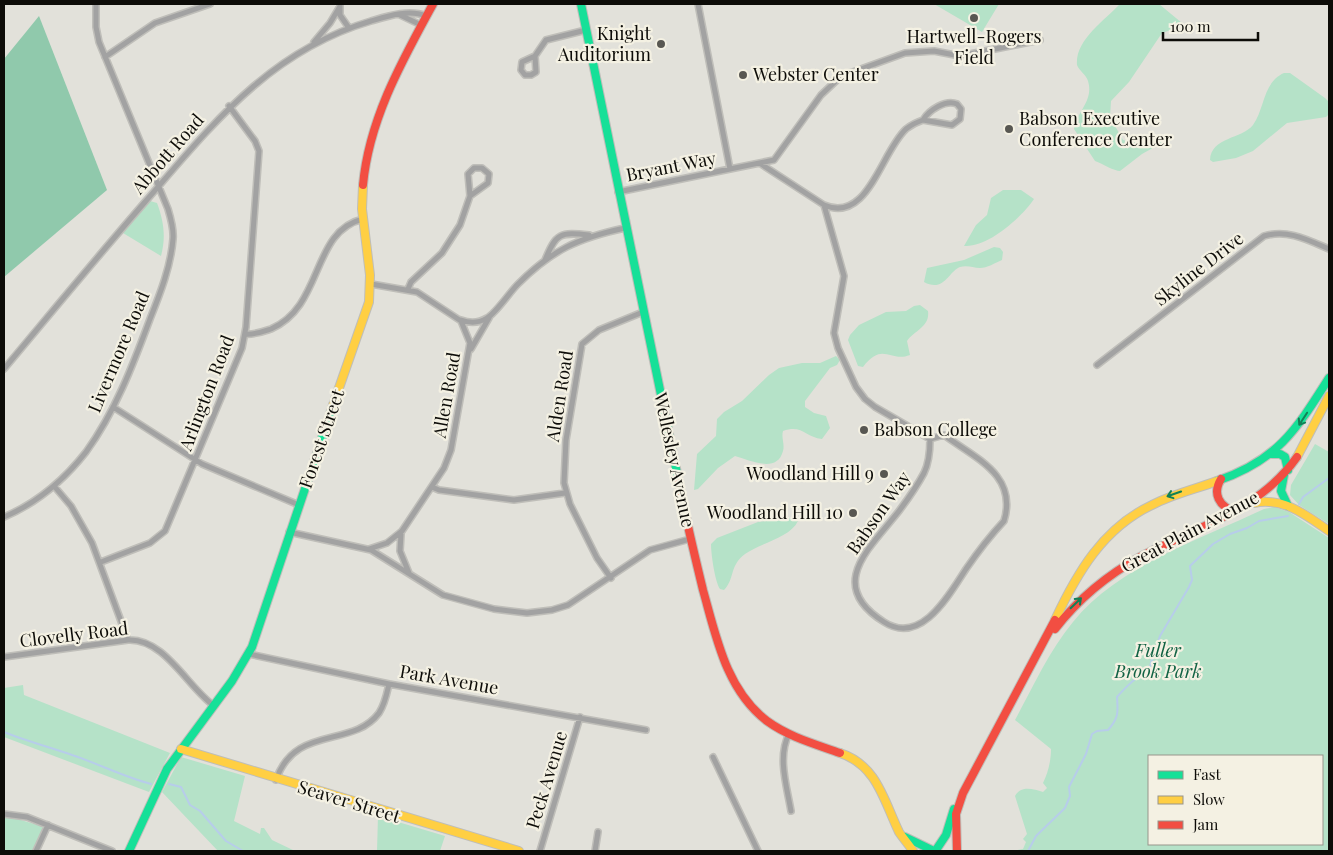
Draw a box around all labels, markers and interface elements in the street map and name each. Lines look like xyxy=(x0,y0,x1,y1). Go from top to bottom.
scale bar xyxy=(1163,10,1258,42)
marker: Hartwell-Rogers Field xyxy=(968,12,980,24)
text: 100 m xyxy=(1170,16,1211,36)
place label: Knight Auditorium xyxy=(557,21,652,66)
place label: Hartwell-Rogers Field xyxy=(907,24,1041,69)
marker: Knight Auditorium xyxy=(655,38,667,50)
place label: Webster Center xyxy=(752,62,879,86)
marker: Webster Center xyxy=(737,69,749,81)
place label: Babson Executive Conference Center xyxy=(1019,106,1172,151)
street label: Abbott Road xyxy=(125,108,209,199)
marker: Babson Executive Conference Center xyxy=(1003,123,1015,135)
street label: Bryant Way xyxy=(624,146,718,186)
street label: Skyline Drive xyxy=(1149,226,1248,311)
street label: Livermore Road xyxy=(82,287,155,416)
street label: Arlington Road xyxy=(173,331,239,455)
street label: Alden Road xyxy=(540,348,578,444)
street label: Allen Road xyxy=(426,350,465,441)
street label: Forest Street xyxy=(293,385,349,491)
street label: Wellesley Avenue xyxy=(649,389,701,529)
one-way arrow xyxy=(1298,411,1308,425)
place label: Babson College xyxy=(874,417,997,441)
marker: Babson College xyxy=(858,424,870,436)
place label: Woodland Hill 9 xyxy=(745,461,874,485)
street label: Babson Way xyxy=(841,466,916,559)
marker: Woodland Hill 9 xyxy=(878,468,890,480)
street label: Great Plain Avenue xyxy=(1116,485,1263,578)
one-way arrow xyxy=(1167,490,1183,499)
place label: Woodland Hill 10 xyxy=(706,500,843,524)
marker: Woodland Hill 10 xyxy=(847,507,859,519)
one-way arrow xyxy=(1069,598,1081,610)
street label: Clovelly Road xyxy=(18,615,130,653)
park label: Fuller Brook Park xyxy=(1114,638,1201,683)
street label: Park Avenue xyxy=(398,659,500,700)
street label: Peck Avenue xyxy=(520,728,572,832)
legend xyxy=(1148,755,1323,845)
text: Fast xyxy=(1193,764,1222,784)
street label: Seaver Street xyxy=(295,774,404,828)
text: Slow xyxy=(1193,789,1225,809)
text: Jam xyxy=(1192,814,1219,834)

